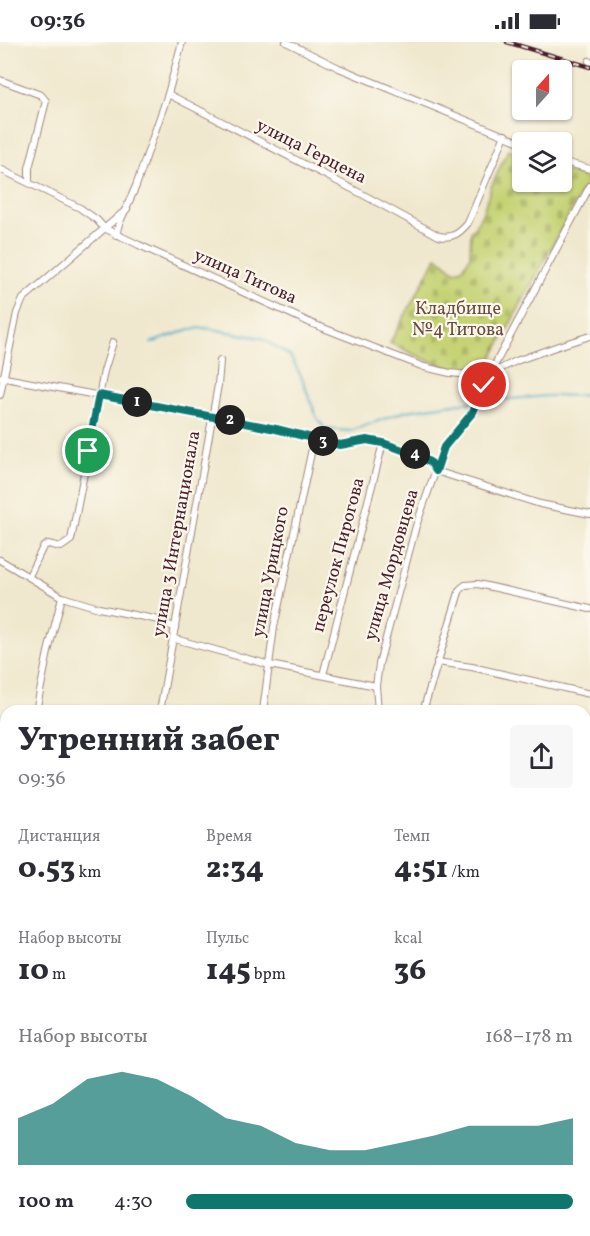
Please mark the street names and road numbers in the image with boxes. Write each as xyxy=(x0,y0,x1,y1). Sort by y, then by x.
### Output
street label: улица Герцена xyxy=(251,113,371,191)
street label: улица Титова xyxy=(189,243,301,311)
street label: улица 3 Интернационала xyxy=(147,429,207,639)
street label: переулок Пирогова xyxy=(306,475,372,635)
street label: улица Мордовцева xyxy=(358,486,426,644)
street label: улица Урицкого xyxy=(246,504,296,640)

